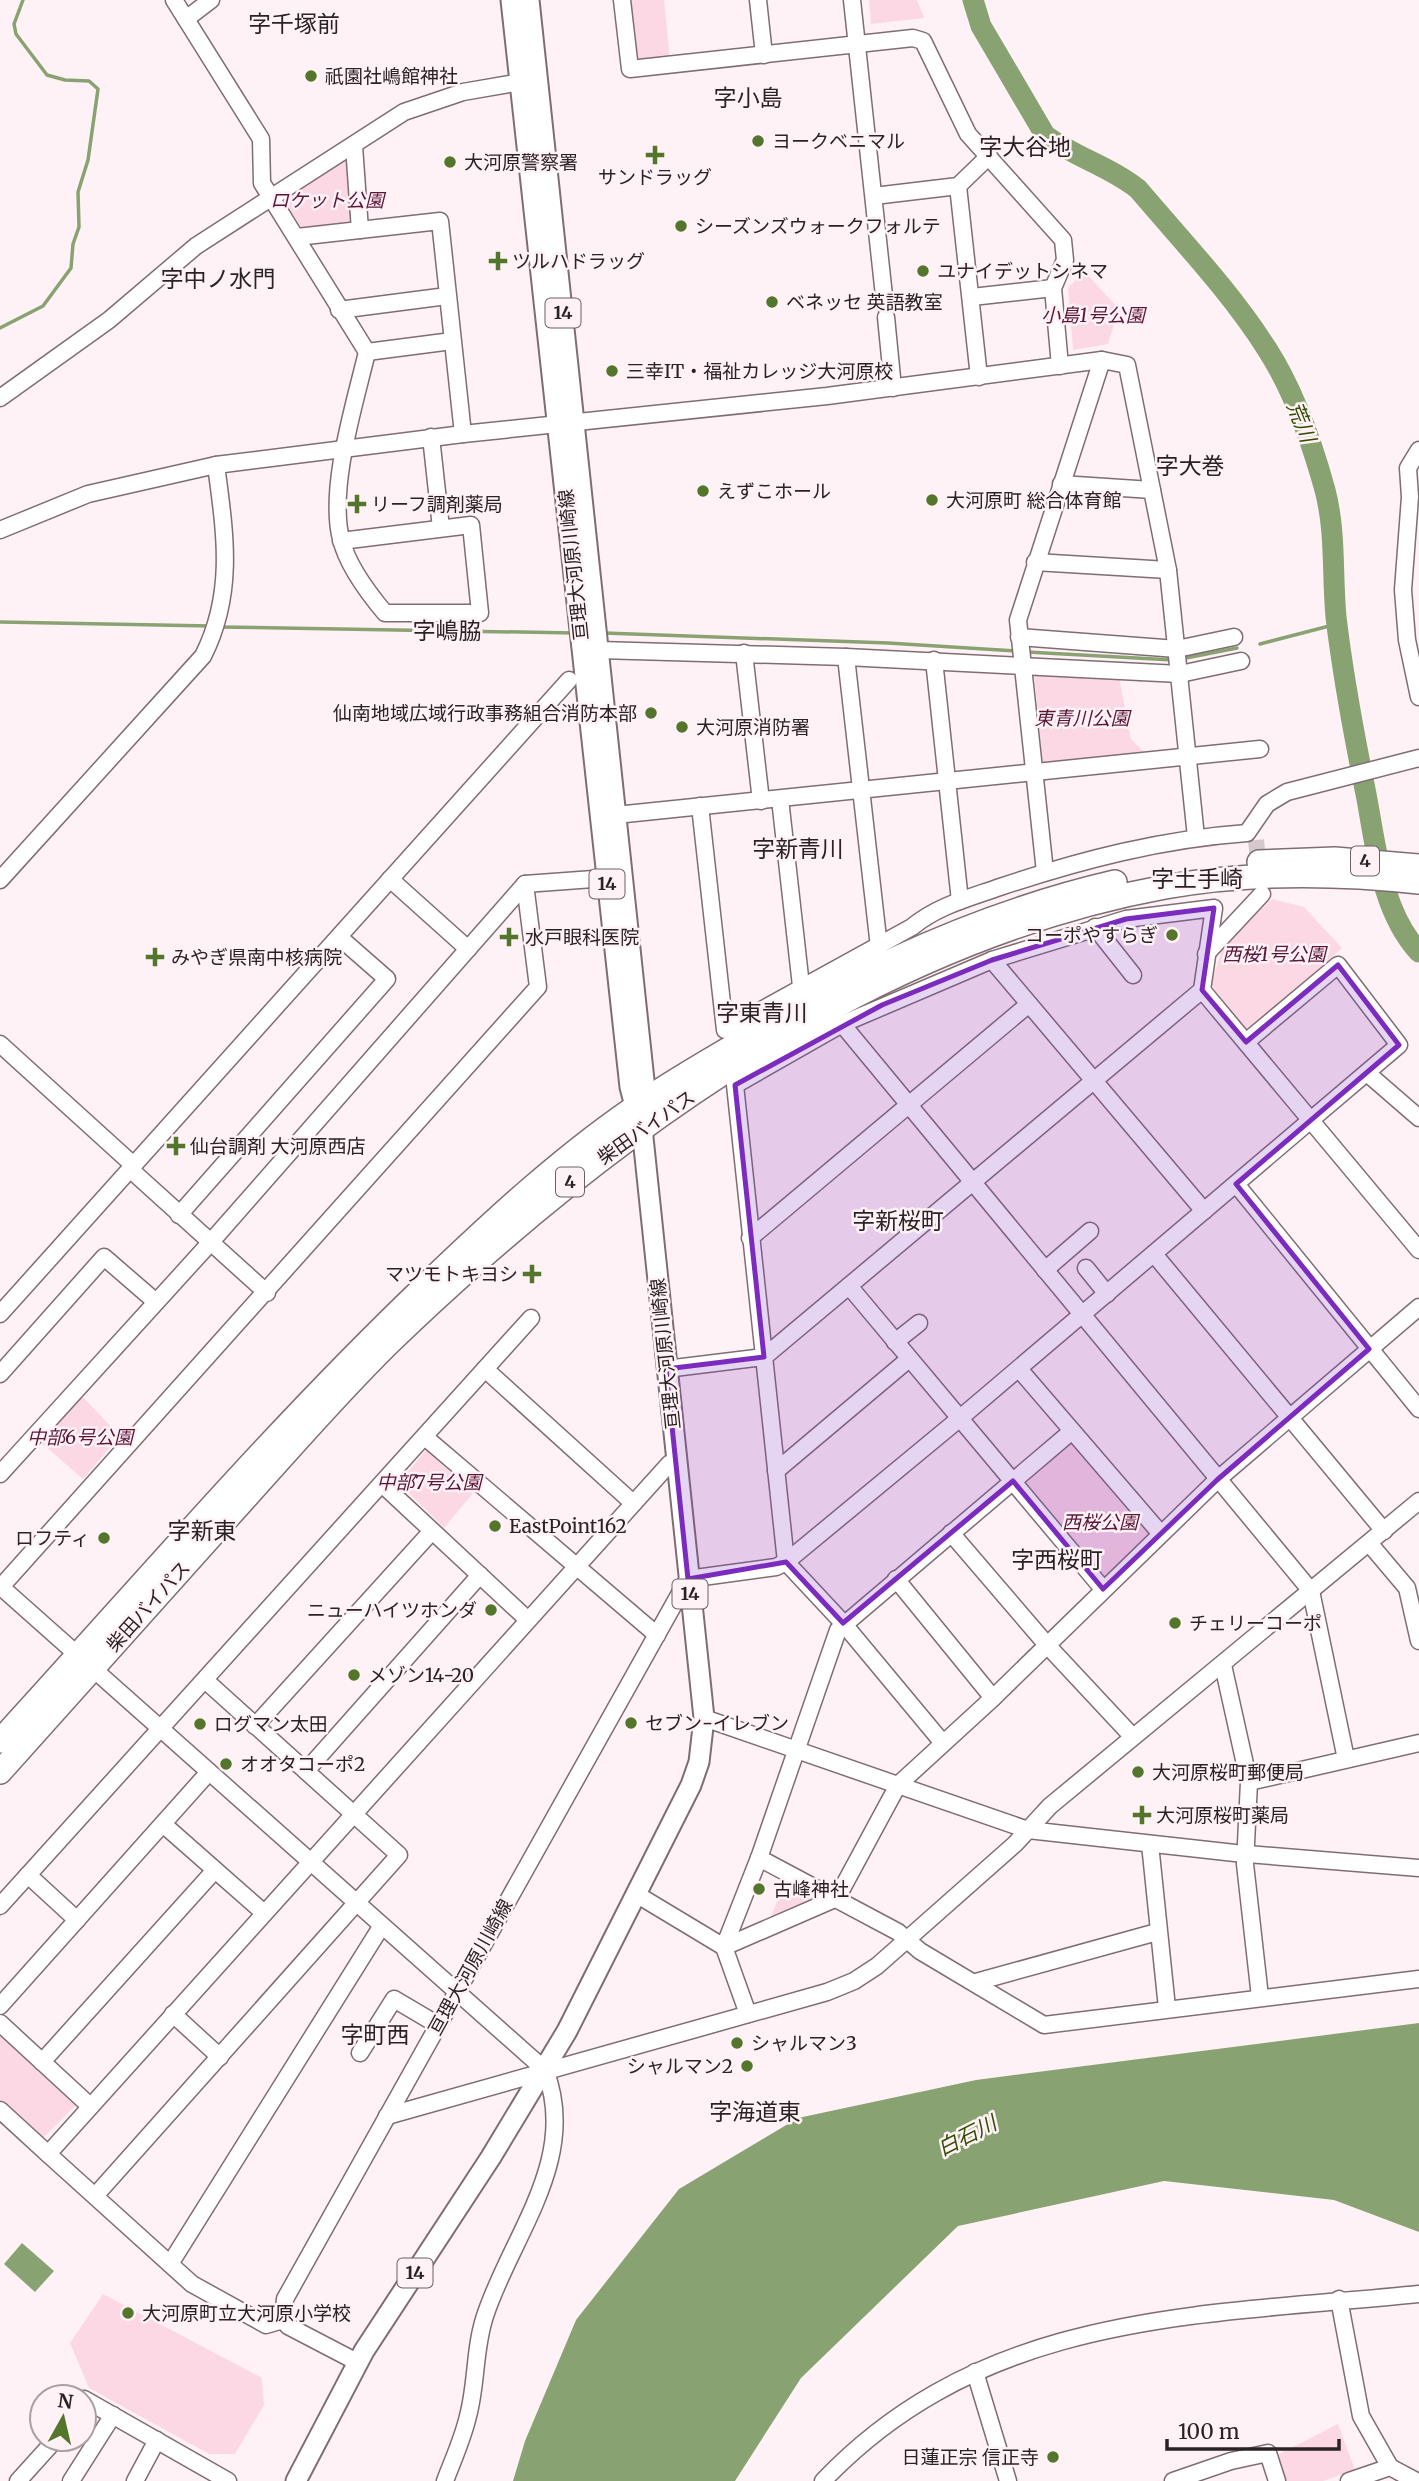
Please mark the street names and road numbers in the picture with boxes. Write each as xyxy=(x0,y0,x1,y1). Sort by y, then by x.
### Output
road number: 14 xyxy=(546,298,580,328)
street label: 亘理大河原川崎線 xyxy=(553,488,593,642)
road number: 4 xyxy=(1351,846,1379,876)
road number: 14 xyxy=(590,870,624,898)
street label: 柴田バイパス xyxy=(593,1085,699,1169)
road number: 4 xyxy=(556,1168,584,1196)
street label: 亘理大河原川崎線 xyxy=(645,1277,685,1431)
street label: 柴田バイパス xyxy=(101,1556,195,1656)
road number: 14 xyxy=(672,1580,708,1609)
street label: 亘理大河原川崎線 xyxy=(423,1895,517,2039)
road number: 14 xyxy=(398,2258,432,2288)

